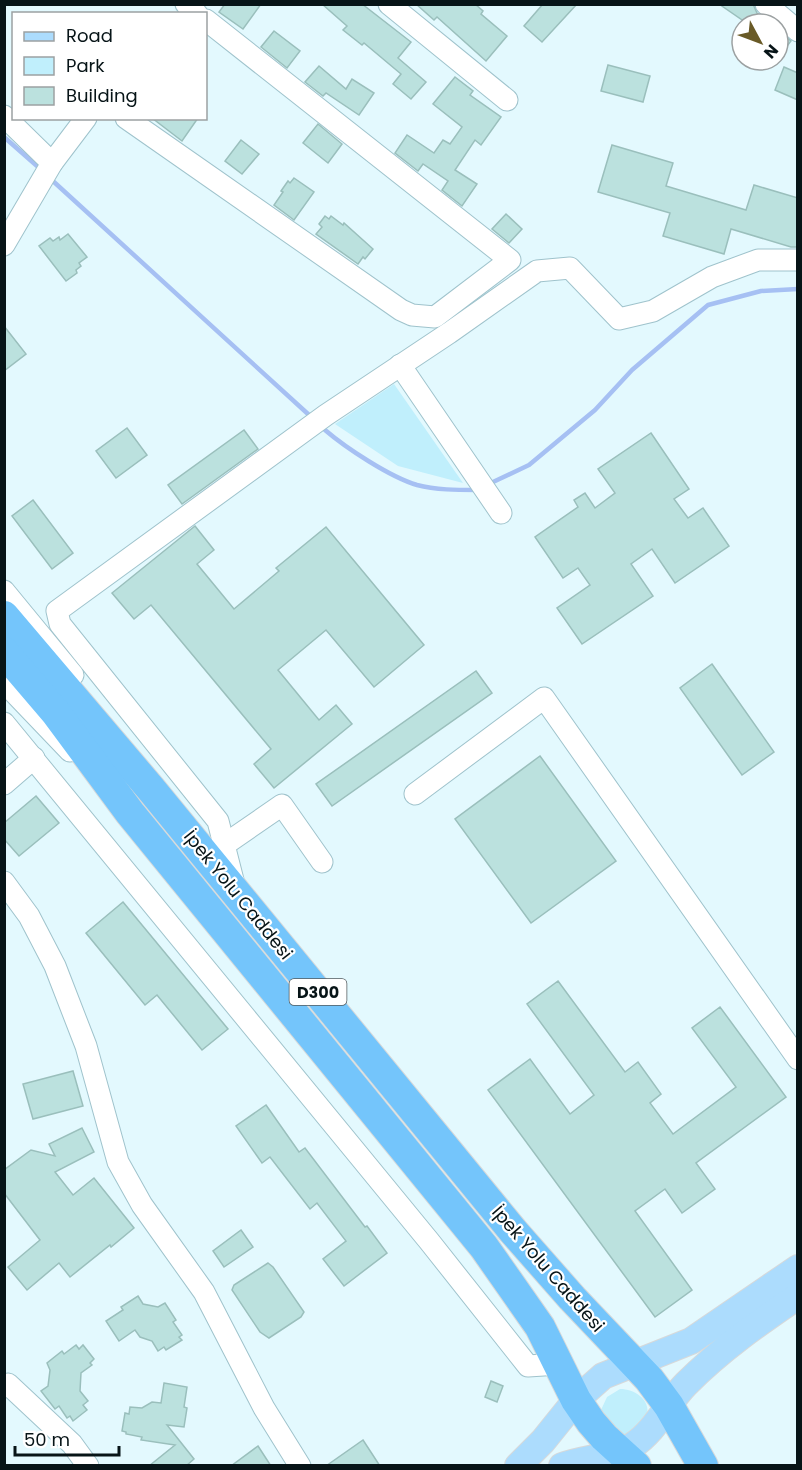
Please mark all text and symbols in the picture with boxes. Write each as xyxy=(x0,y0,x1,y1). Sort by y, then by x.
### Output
legend xyxy=(12,12,207,120)
north arrow xyxy=(730,12,790,72)
text: Road xyxy=(66,23,113,48)
text: N xyxy=(758,39,784,64)
text: Park xyxy=(66,53,105,78)
text: Building xyxy=(66,83,138,108)
street label: İpek Yolu Caddesi xyxy=(178,825,298,965)
road number: D300 xyxy=(290,979,346,1005)
street label: İpek Yolu Caddesi xyxy=(486,1200,610,1337)
scale bar xyxy=(15,1419,118,1457)
text: 50 m xyxy=(24,1427,70,1452)

